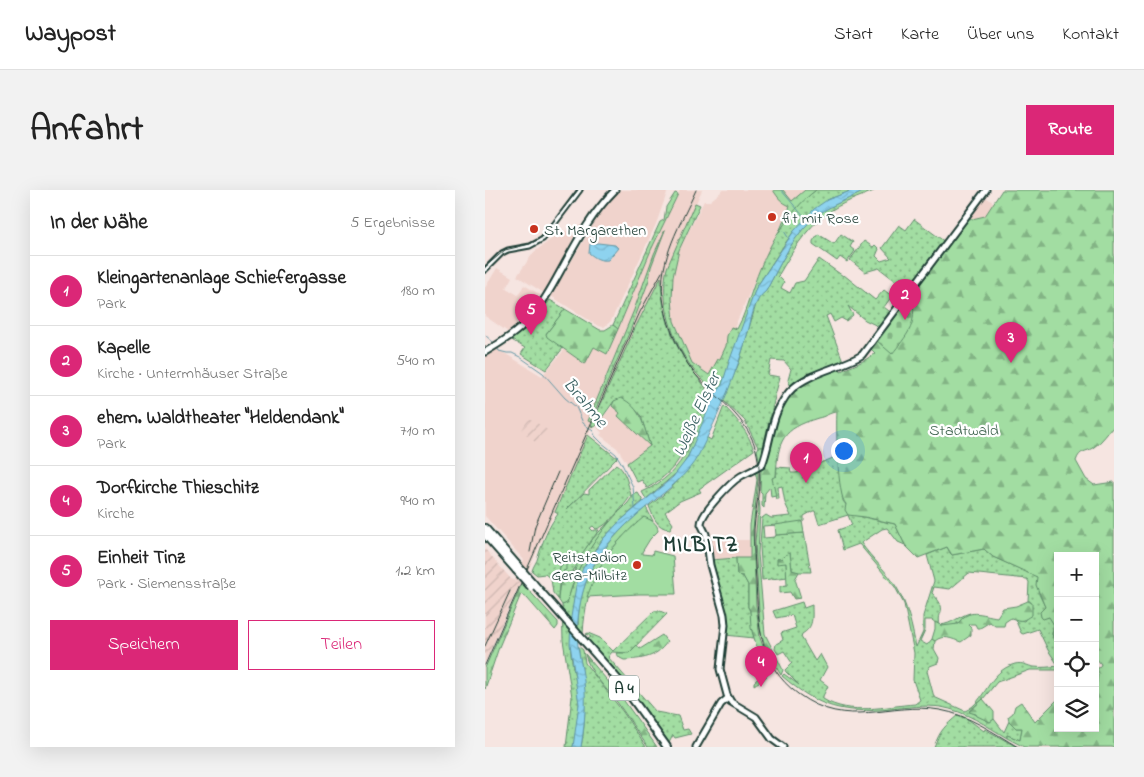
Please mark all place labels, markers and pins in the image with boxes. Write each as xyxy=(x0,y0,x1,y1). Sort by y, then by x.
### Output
place label: fit mit Rose xyxy=(782,207,860,231)
marker: fit mit Rose xyxy=(766,211,778,223)
place label: St. Margarethen xyxy=(544,219,646,243)
marker: St. Margarethen xyxy=(528,223,540,235)
pin: 2 xyxy=(889,279,921,320)
pin: 5 xyxy=(515,294,547,335)
pin: 3 xyxy=(995,322,1027,363)
pin: 1 xyxy=(790,442,822,483)
place label: Reitstadion Gera-Milbitz xyxy=(552,546,627,588)
marker: Reitstadion Gera-Milbitz xyxy=(631,559,643,571)
pin: 4 xyxy=(745,646,777,687)

